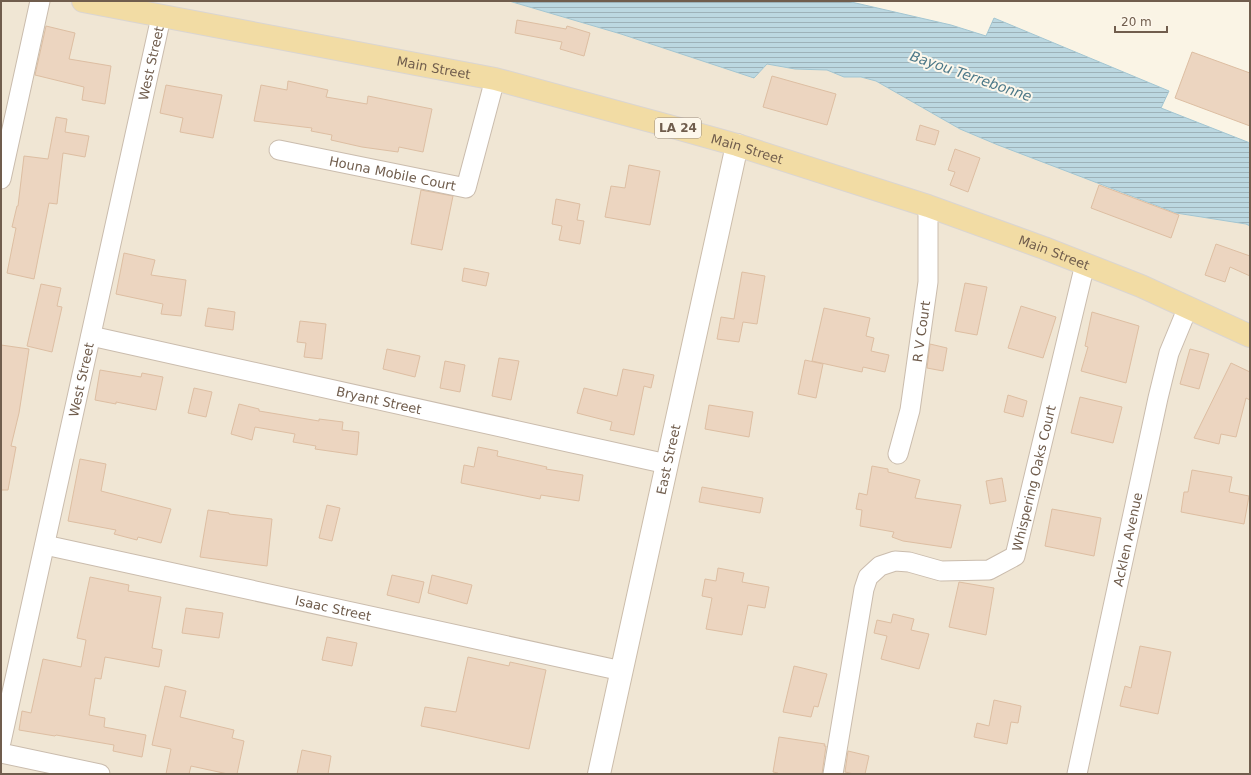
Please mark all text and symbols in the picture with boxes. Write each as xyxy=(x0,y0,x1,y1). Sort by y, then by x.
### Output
scale bar xyxy=(1115,8,1167,34)
text: 20 m xyxy=(1121,15,1152,29)
street label: West Street xyxy=(136,25,167,102)
water label: Bayou Terrebonne xyxy=(908,48,1034,104)
street label: Main Street xyxy=(396,54,472,82)
road number: LA 24 xyxy=(655,118,701,138)
street label: Main Street xyxy=(709,131,785,167)
street label: Houna Mobile Court xyxy=(328,153,457,194)
street label: Main Street xyxy=(1016,232,1092,273)
street label: R V Court xyxy=(910,300,933,363)
street label: West Street xyxy=(66,341,97,418)
street label: Bryant Street xyxy=(335,384,423,417)
street label: Whispering Oaks Court xyxy=(1009,404,1059,553)
street label: East Street xyxy=(653,423,684,496)
street label: Acklen Avenue xyxy=(1111,491,1145,588)
street label: Isaac Street xyxy=(294,593,373,624)

